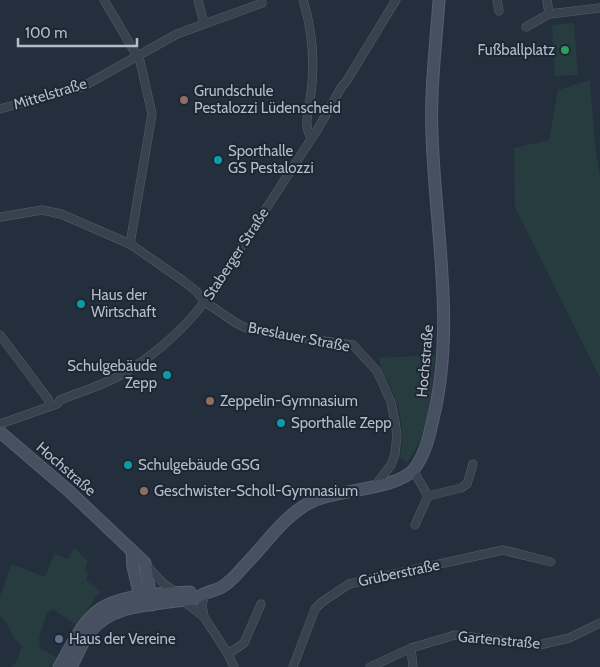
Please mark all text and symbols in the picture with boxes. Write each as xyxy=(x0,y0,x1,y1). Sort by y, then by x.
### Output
scale bar xyxy=(18,15,136,47)
text: 100 m xyxy=(25,24,67,42)
place label: Fußballplatz xyxy=(478,41,555,59)
marker: Fußballplatz xyxy=(559,44,571,56)
street label: Mittelstraße xyxy=(11,74,89,114)
place label: Grundschule Pestalozzi Lüdenscheid xyxy=(194,82,341,117)
marker: Grundschule Pestalozzi Lüdenscheid xyxy=(178,94,190,106)
place label: Sporthalle GS Pestalozzi xyxy=(228,142,314,177)
marker: Sporthalle GS Pestalozzi xyxy=(212,154,224,166)
street label: Staberger Straße xyxy=(199,204,273,304)
place label: Haus der Wirtschaft xyxy=(91,286,156,321)
marker: Haus der Wirtschaft xyxy=(75,298,87,310)
street label: Breslauer Straße xyxy=(247,318,352,356)
street label: Hochstraße xyxy=(413,324,437,398)
place label: Schulgebäude Zepp xyxy=(67,357,157,392)
marker: Schulgebäude Zepp xyxy=(161,369,173,381)
place label: Zeppelin-Gymnasium xyxy=(220,392,358,410)
marker: Zeppelin-Gymnasium xyxy=(204,395,216,407)
place label: Sporthalle Zepp xyxy=(291,414,392,432)
marker: Sporthalle Zepp xyxy=(275,417,287,429)
street label: Hochstraße xyxy=(33,438,100,500)
place label: Schulgebäude GSG xyxy=(138,456,260,474)
marker: Schulgebäude GSG xyxy=(122,459,134,471)
place label: Geschwister-Scholl-Gymnasium xyxy=(154,482,358,500)
marker: Geschwister-Scholl-Gymnasium xyxy=(138,485,150,497)
street label: Grüberstraße xyxy=(357,556,442,590)
street label: Gartenstraße xyxy=(457,627,541,653)
place label: Haus der Vereine xyxy=(69,630,176,648)
marker: Haus der Vereine xyxy=(53,633,65,645)

